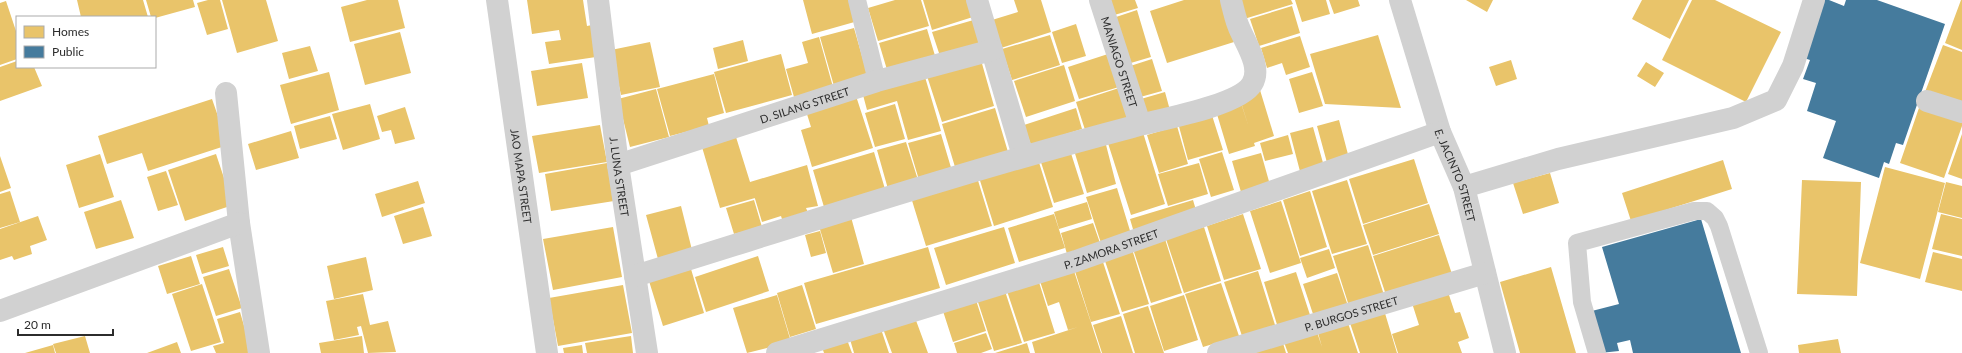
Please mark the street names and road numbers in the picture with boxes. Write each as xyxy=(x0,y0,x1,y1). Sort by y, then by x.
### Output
street label: MANIAGO STREET xyxy=(1099,15,1141,109)
street label: D. SILANG STREET xyxy=(758,84,851,125)
street label: E. JACINTO STREET xyxy=(1433,127,1479,223)
street label: JAO MAPA STREET xyxy=(509,128,535,225)
street label: J. LUNA STREET xyxy=(608,136,632,218)
street label: P. ZAMORA STREET xyxy=(1062,226,1161,271)
street label: P. BURGOS STREET xyxy=(1303,293,1400,333)

